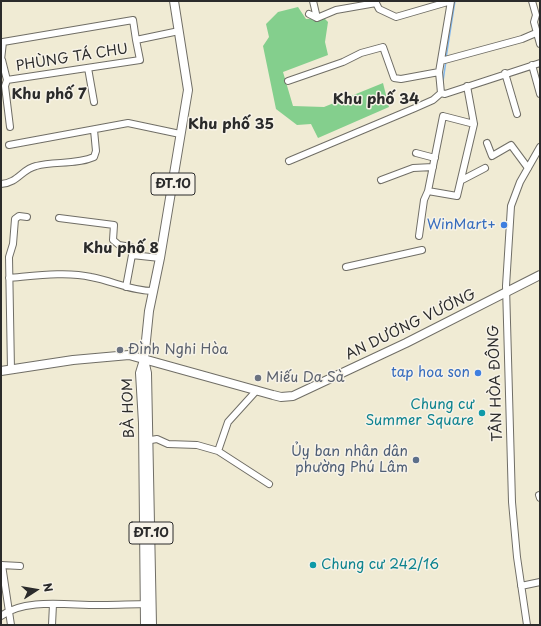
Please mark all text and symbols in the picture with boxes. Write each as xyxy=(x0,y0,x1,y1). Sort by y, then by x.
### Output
street label: PHÙNG TÁ CHU xyxy=(15,41,129,75)
district label: Khu phố 7 xyxy=(11,86,87,104)
district label: Khu phố 34 xyxy=(333,91,419,109)
district label: Khu phố 35 xyxy=(188,116,274,134)
road number: ĐT.10 xyxy=(151,173,195,195)
place label: WinMart+ xyxy=(427,217,496,233)
marker: WinMart+ xyxy=(499,220,509,230)
district label: Khu phố 8 xyxy=(83,240,159,258)
street label: AN DƯƠNG VƯƠNG xyxy=(343,286,479,364)
street label: TÂN HÒA ĐÔNG xyxy=(486,324,506,442)
place label: Đình Nghi Hòa xyxy=(128,342,228,358)
marker: Đình Nghi Hòa xyxy=(115,345,125,355)
place label: tap hoa son xyxy=(391,365,470,381)
marker: tap hoa son xyxy=(473,368,483,378)
place label: Miếu Da Sà xyxy=(266,370,344,386)
marker: Miếu Da Sà xyxy=(253,373,263,383)
street label: BÀ HOM xyxy=(120,378,138,438)
place label: Chung cư Summer Square xyxy=(365,397,474,430)
marker: Chung cư Summer Square xyxy=(477,408,487,418)
place label: Ủy ban nhân dân phường Phú Lâm xyxy=(291,444,408,476)
marker: Ủy ban nhân dân phường Phú Lâm xyxy=(411,455,421,465)
road number: ĐT.10 xyxy=(129,522,173,544)
place label: Chung cư 242/16 xyxy=(321,557,439,573)
marker: Chung cư 242/16 xyxy=(308,560,318,570)
north arrow xyxy=(16,570,56,610)
text: N xyxy=(39,581,57,593)

